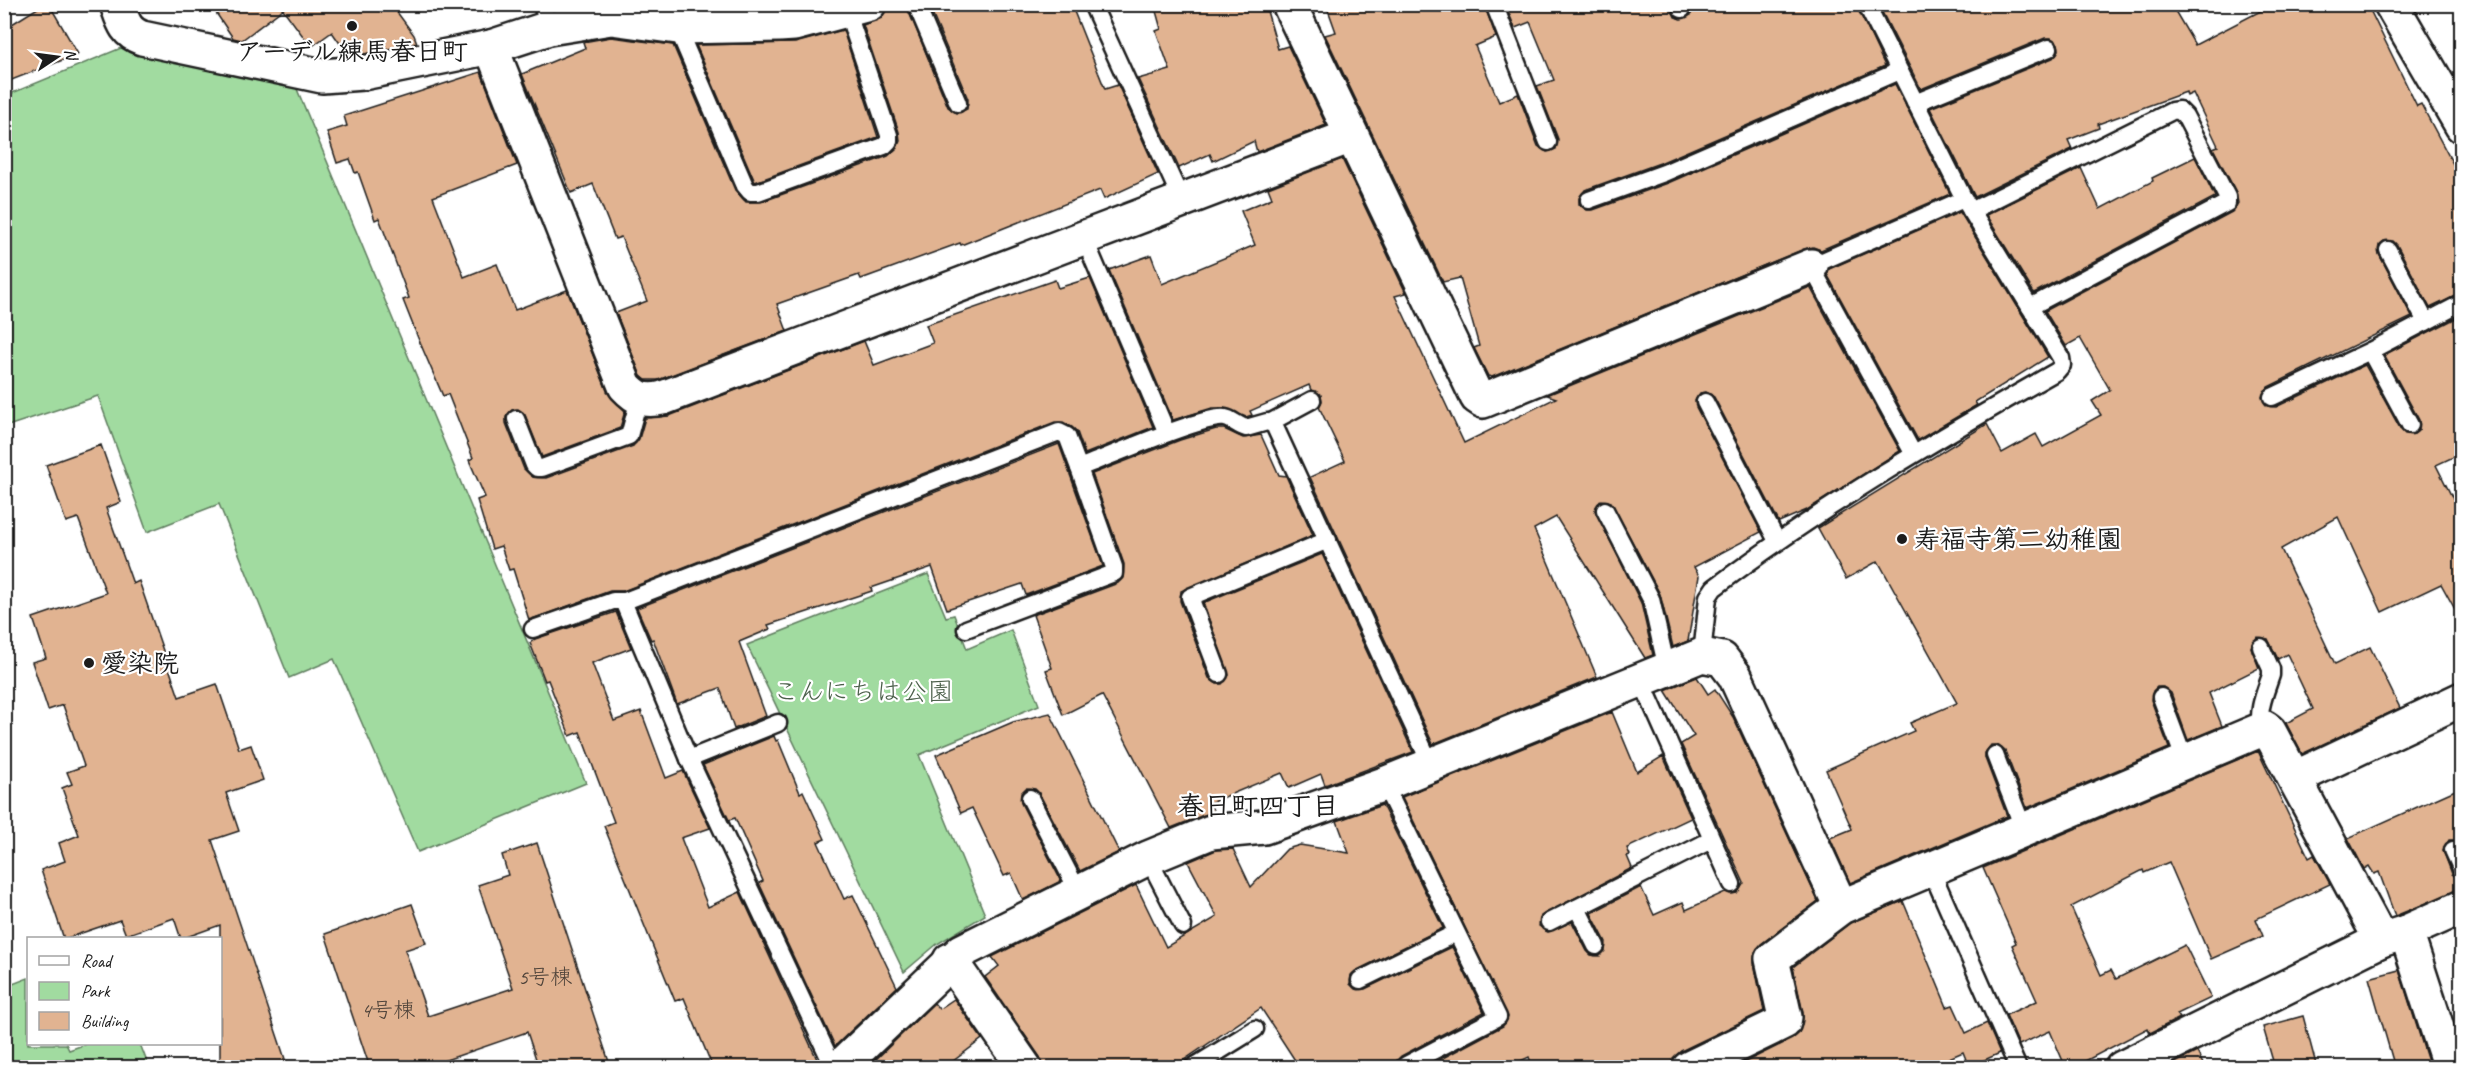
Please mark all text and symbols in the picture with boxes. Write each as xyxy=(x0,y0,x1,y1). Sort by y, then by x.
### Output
marker: アーデル練馬春日町 xyxy=(345,19,359,33)
north arrow xyxy=(27,27,87,87)
place label: アーデル練馬春日町 xyxy=(236,35,468,68)
text: N xyxy=(60,47,82,64)
place label: 寿福寺第二幼稚園 xyxy=(1914,523,2122,556)
marker: 寿福寺第二幼稚園 xyxy=(1895,532,1909,546)
place label: 愛染院 xyxy=(101,647,179,680)
marker: 愛染院 xyxy=(82,656,96,670)
park label: こんにちは公園 xyxy=(773,675,953,708)
district label: 春日町四丁目 xyxy=(1177,789,1339,823)
legend xyxy=(27,937,222,1045)
text: Road xyxy=(81,950,114,972)
house number: 5号棟 xyxy=(518,963,572,991)
text: Park xyxy=(81,980,111,1002)
house number: 4号棟 xyxy=(361,996,415,1024)
text: Building xyxy=(81,1010,130,1032)

